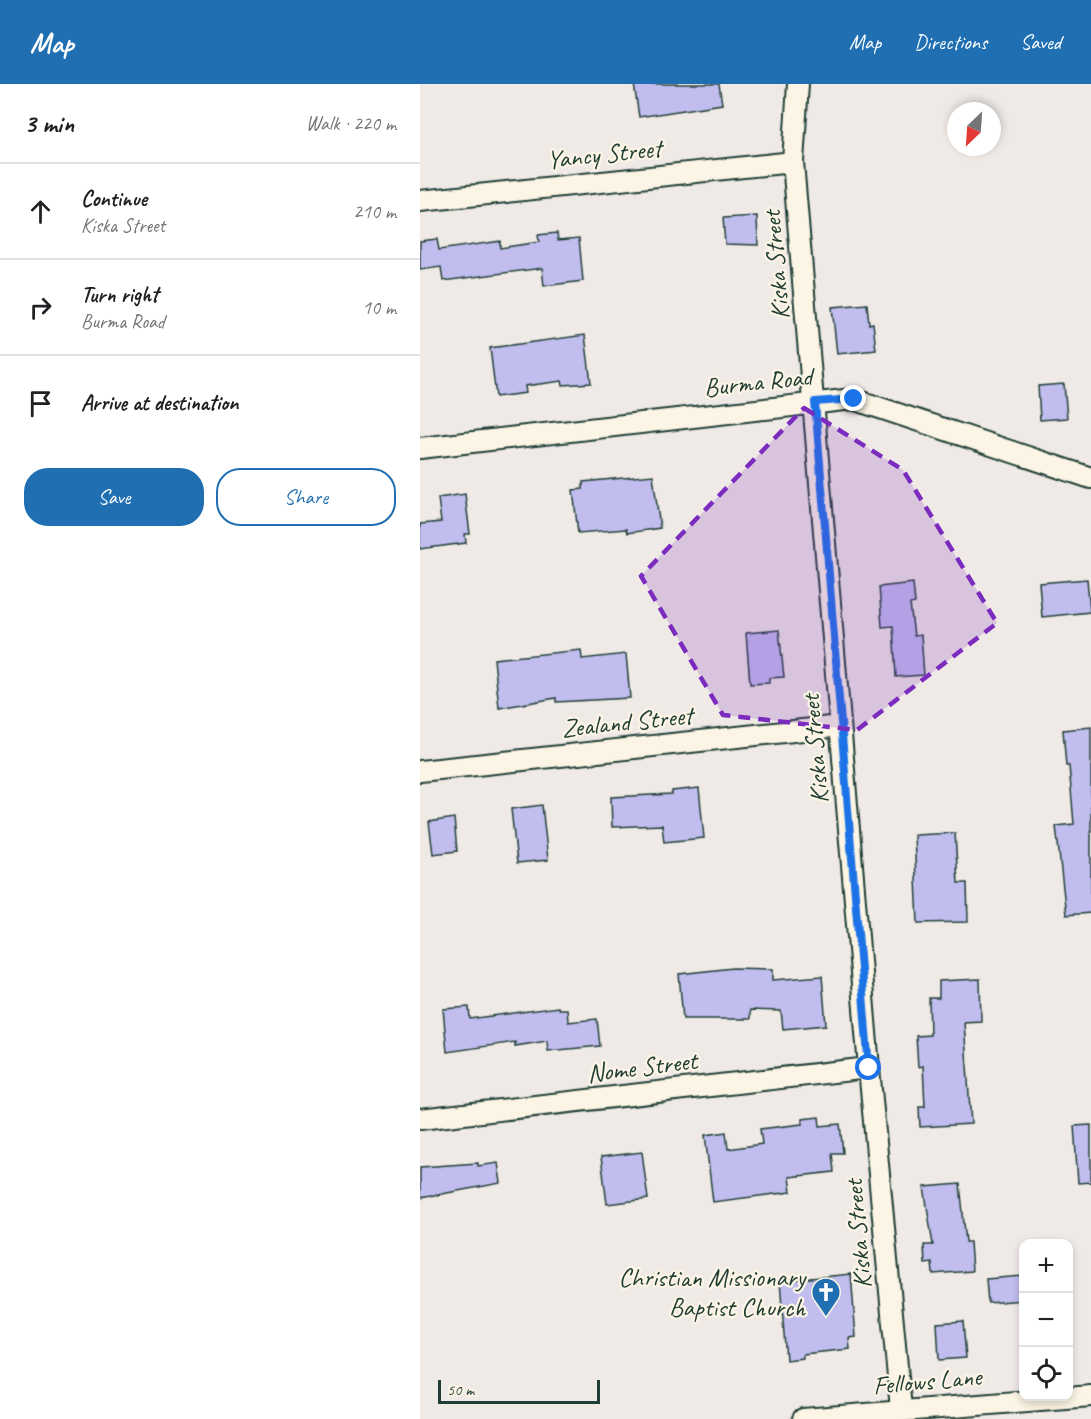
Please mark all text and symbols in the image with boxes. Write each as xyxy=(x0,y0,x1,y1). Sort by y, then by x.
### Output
text: Map xyxy=(30,25,73,60)
text: Map xyxy=(849,29,881,55)
text: Directions xyxy=(914,29,987,55)
text: Saved xyxy=(1020,29,1061,55)
north arrow xyxy=(947,102,1001,156)
text: 3 min xyxy=(24,107,74,140)
text: Walk · 220 m xyxy=(306,111,396,136)
street label: Yancy Street xyxy=(545,131,666,176)
text: Continue xyxy=(81,185,147,213)
icon: ahead xyxy=(24,195,57,228)
text: 210 m xyxy=(353,199,396,224)
street label: Kiska Street xyxy=(755,207,797,321)
text: Kiska Street xyxy=(81,213,165,238)
text: Turn right xyxy=(81,281,158,309)
icon: right xyxy=(24,291,57,324)
text: 10 m xyxy=(362,295,396,320)
text: Burma Road xyxy=(81,309,165,334)
street label: Burma Road xyxy=(702,360,818,404)
route end xyxy=(840,385,866,411)
icon: arrive xyxy=(24,387,57,420)
text: Arrive at destination xyxy=(81,389,238,417)
button: Save xyxy=(24,468,204,526)
button: Share xyxy=(216,468,396,526)
street label: Kiska Street xyxy=(794,691,836,805)
street label: Zealand Street xyxy=(560,698,697,745)
street label: Nome Street xyxy=(585,1044,701,1090)
route start xyxy=(855,1054,881,1080)
street label: Kiska Street xyxy=(837,1176,879,1290)
map controls xyxy=(1019,1239,1073,1401)
button: + xyxy=(1019,1239,1073,1293)
place label: Christian Missionary Baptist Church xyxy=(619,1261,807,1324)
church icon: Christian Missionary Baptist Church xyxy=(810,1276,842,1318)
button: − xyxy=(1019,1293,1073,1347)
button: locate xyxy=(1019,1347,1073,1401)
street label: Fellows Lane xyxy=(871,1360,985,1402)
scale bar xyxy=(438,1377,600,1404)
text: 50 m xyxy=(447,1380,474,1400)

